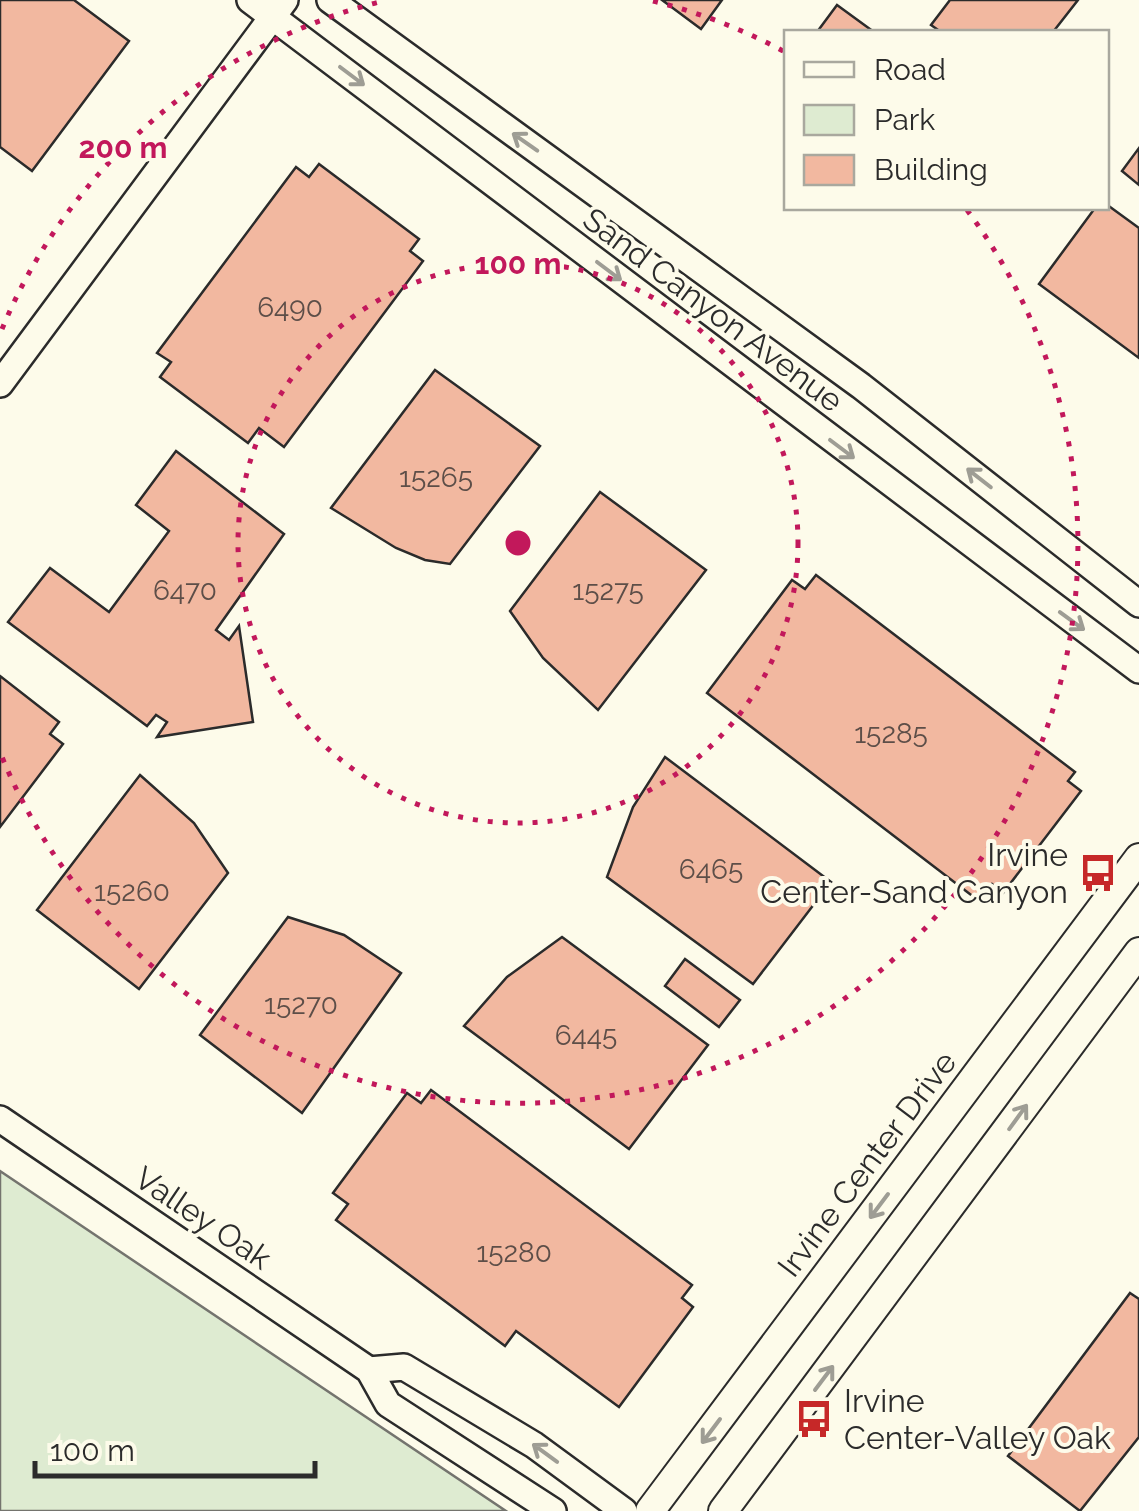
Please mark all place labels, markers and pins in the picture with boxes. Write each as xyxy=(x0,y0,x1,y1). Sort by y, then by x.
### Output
centre of rings xyxy=(500,525,536,561)
place label: Irvine Center-Sand Canyon xyxy=(760,836,1068,910)
bus stop icon: Irvine Center-Sand Canyon xyxy=(1077,852,1119,894)
place label: Irvine Center-Valley Oak xyxy=(844,1382,1111,1456)
bus stop icon: Irvine Center-Valley Oak xyxy=(793,1398,835,1440)

